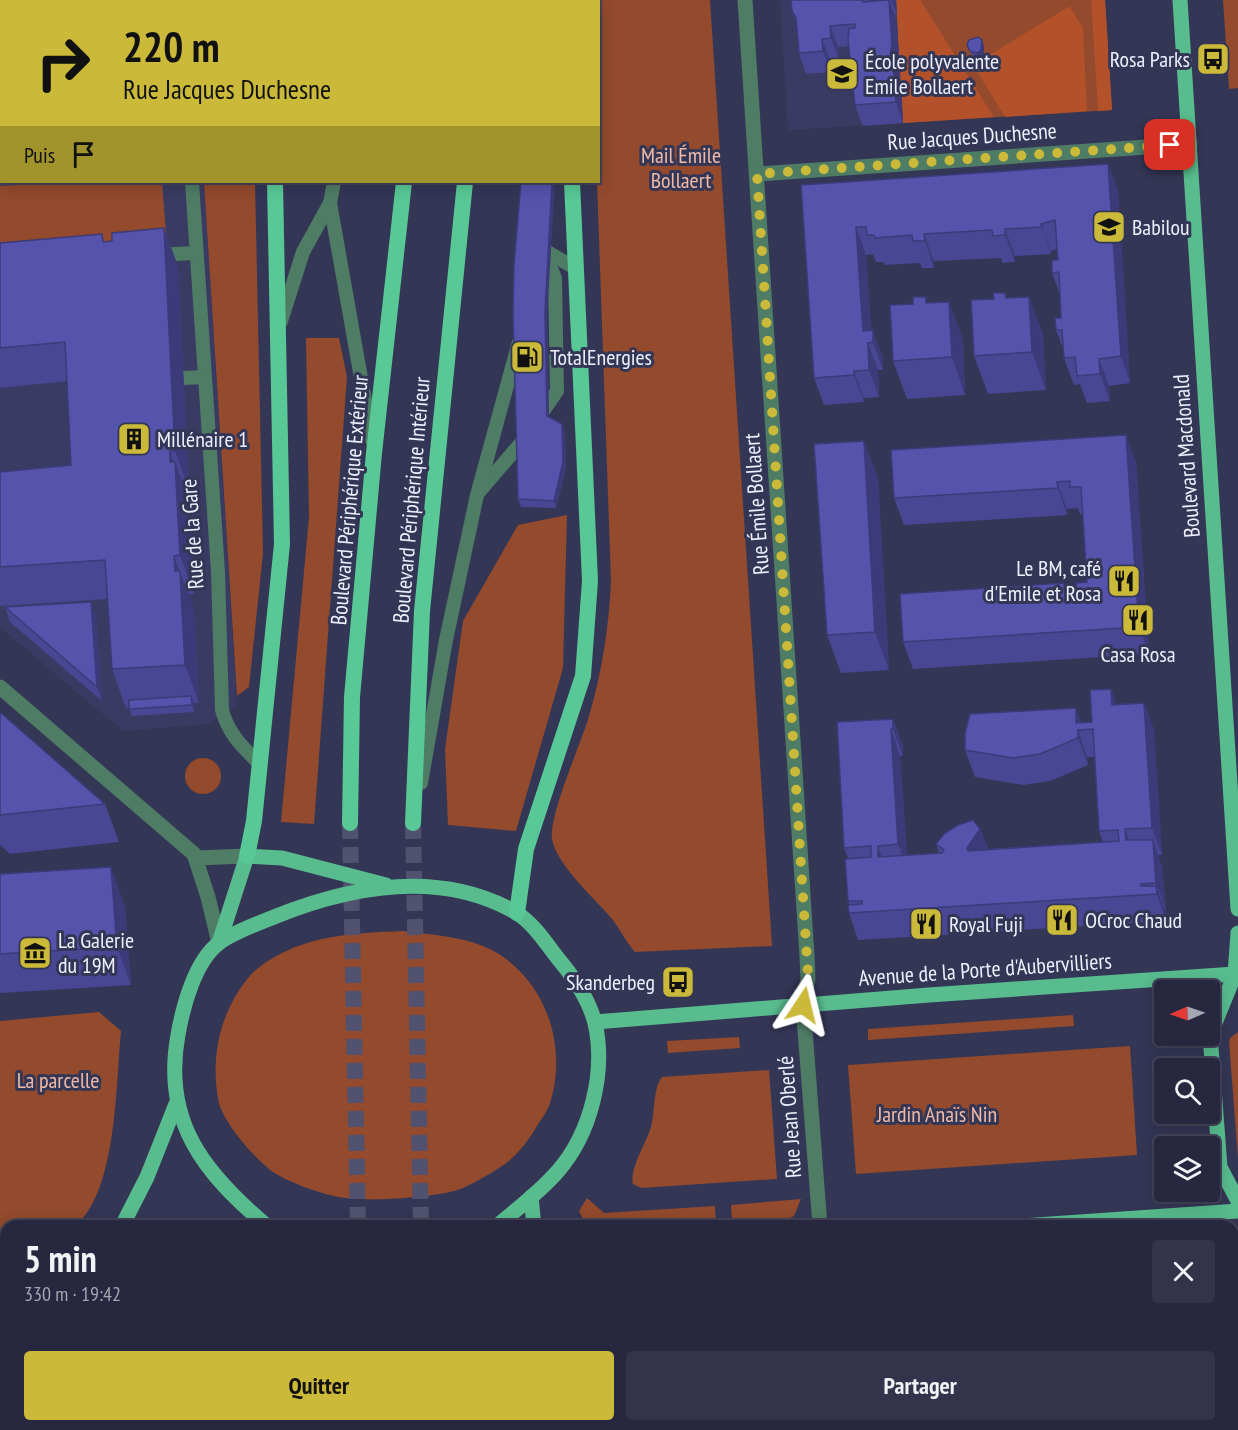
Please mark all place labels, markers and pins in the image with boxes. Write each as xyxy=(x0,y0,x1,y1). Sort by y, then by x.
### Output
bus stop icon: Rosa Parks xyxy=(1195,41,1231,77)
place label: Rosa Parks xyxy=(1110,45,1190,73)
place label: École polyvalente Emile Bollaert xyxy=(865,47,999,100)
school or university icon: École polyvalente Emile Bollaert xyxy=(824,56,860,92)
pin xyxy=(1144,119,1195,170)
school or university icon: Babilou xyxy=(1091,209,1127,245)
place label: Babilou xyxy=(1132,213,1190,241)
fuel station icon: TotalEnergies xyxy=(509,339,545,375)
place label: TotalEnergies xyxy=(550,343,652,371)
building icon: Millénaire 1 xyxy=(116,421,152,457)
place label: Millénaire 1 xyxy=(157,425,248,453)
place label: Le BM, café d'Emile et Rosa xyxy=(985,554,1101,607)
restaurant icon: Le BM, café d'Emile et Rosa xyxy=(1106,563,1142,599)
restaurant icon: Casa Rosa xyxy=(1120,602,1156,638)
place label: Casa Rosa xyxy=(1101,640,1175,668)
restaurant icon: OCroc Chaud xyxy=(1044,902,1080,938)
restaurant icon: Royal Fuji xyxy=(908,906,944,942)
place label: OCroc Chaud xyxy=(1085,906,1182,934)
place label: Royal Fuji xyxy=(949,910,1023,938)
place label: La Galerie du 19M xyxy=(58,926,134,979)
museum icon: La Galerie du 19M xyxy=(17,935,53,971)
bus stop icon: Skanderbeg xyxy=(660,964,696,1000)
place label: Skanderbeg xyxy=(566,968,655,996)

